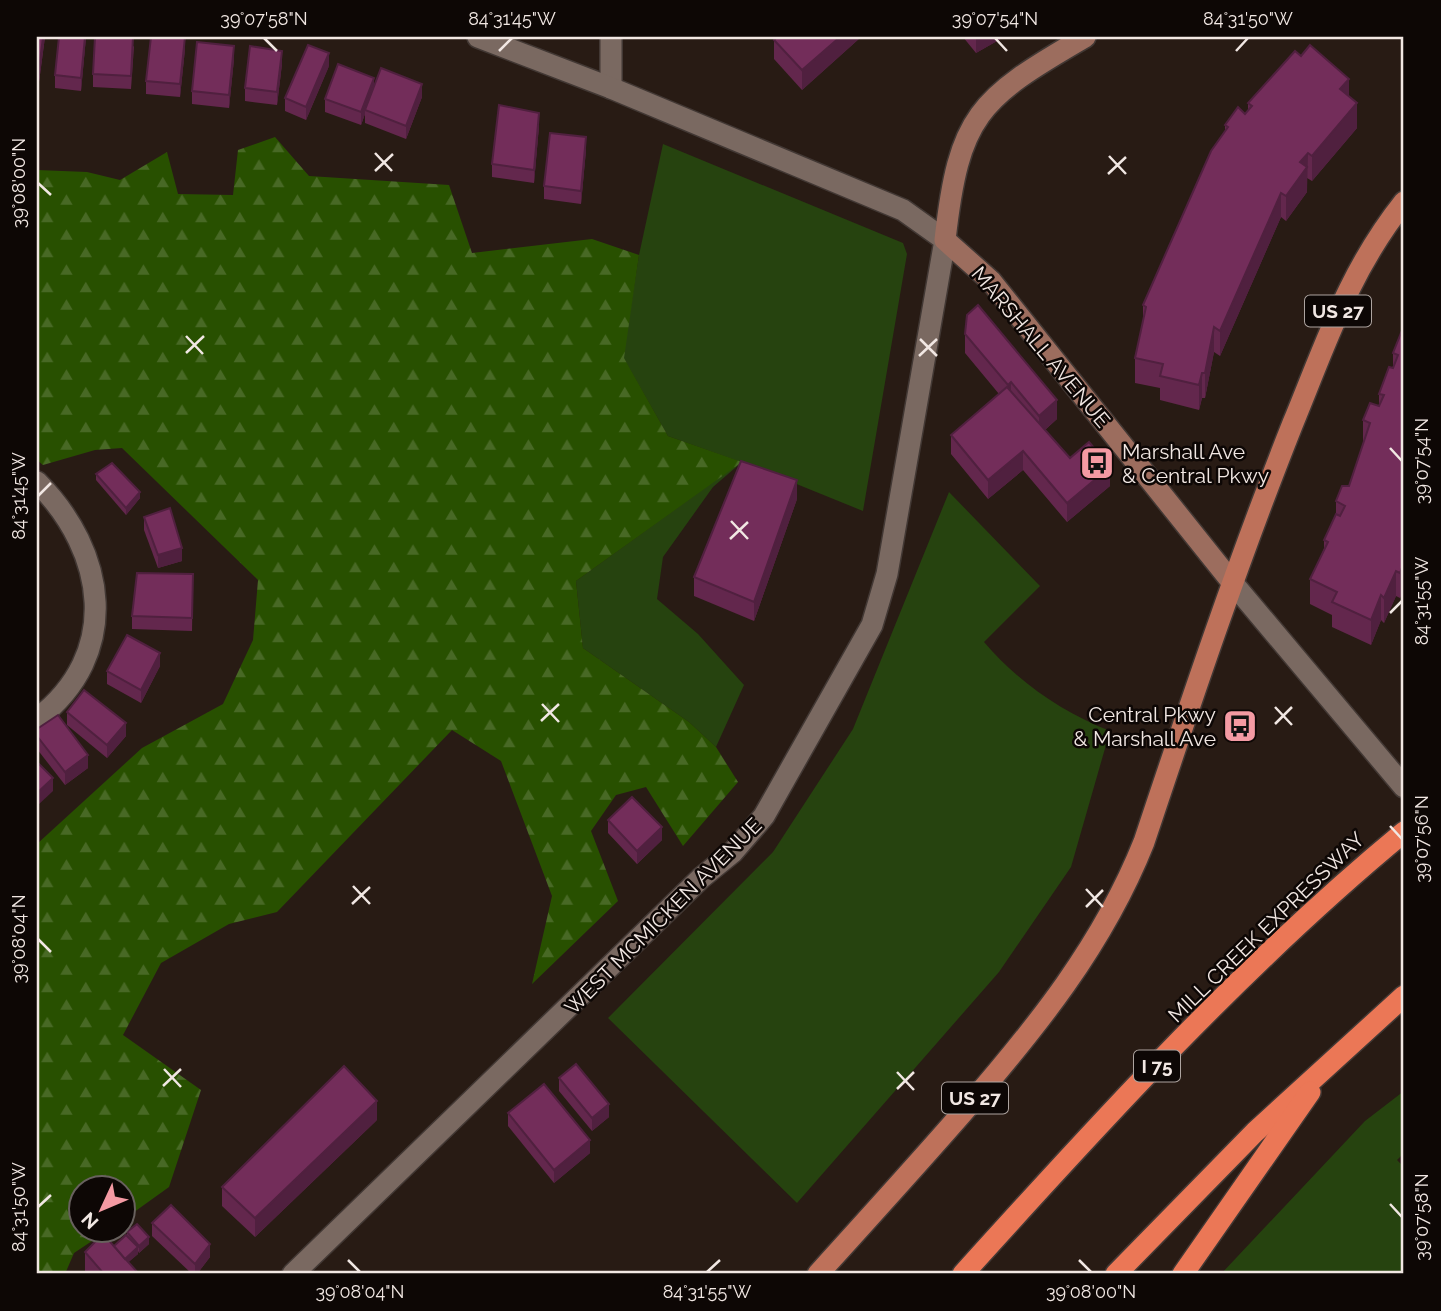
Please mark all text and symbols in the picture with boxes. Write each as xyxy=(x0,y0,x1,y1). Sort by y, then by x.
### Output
text: 39°07'58"N xyxy=(220,8,308,29)
text: 84°31'45"W xyxy=(468,8,556,29)
text: 39°07'54"N xyxy=(952,8,1038,29)
text: 84°31'50"W xyxy=(1203,8,1293,29)
text: 39°08'00"N xyxy=(8,138,29,228)
street label: MARSHALL AVENUE xyxy=(966,262,1116,432)
road number: US 27 xyxy=(1305,296,1371,326)
text: 39°07'54"N xyxy=(1411,418,1432,504)
place label: Marshall Ave & Central Pkwy xyxy=(1122,439,1269,488)
bus stop icon: Marshall Ave & Central Pkwy xyxy=(1078,444,1116,482)
text: 84°31'45"W xyxy=(8,452,29,540)
text: 84°31'55"W xyxy=(1411,557,1432,645)
place label: Central Pkwy & Marshall Ave xyxy=(1074,702,1216,751)
bus stop icon: Central Pkwy & Marshall Ave xyxy=(1221,707,1259,745)
text: 39°07'56"N xyxy=(1411,795,1432,883)
street label: WEST MCMICKEN AVENUE xyxy=(559,812,767,1020)
street label: MILL CREEK EXPRESSWAY xyxy=(1163,827,1369,1027)
text: 39°08'04"N xyxy=(8,894,29,984)
road number: I 75 xyxy=(1134,1050,1180,1082)
road number: US 27 xyxy=(942,1082,1008,1114)
text: 84°31'50"W xyxy=(8,1162,29,1252)
text: 39°07'58"N xyxy=(1411,1173,1432,1261)
north arrow xyxy=(66,1174,136,1244)
text: N xyxy=(77,1208,103,1234)
text: 39°08'04"N xyxy=(315,1281,405,1302)
text: 84°31'55"W xyxy=(663,1281,751,1302)
text: 39°08'00"N xyxy=(1046,1281,1136,1302)

